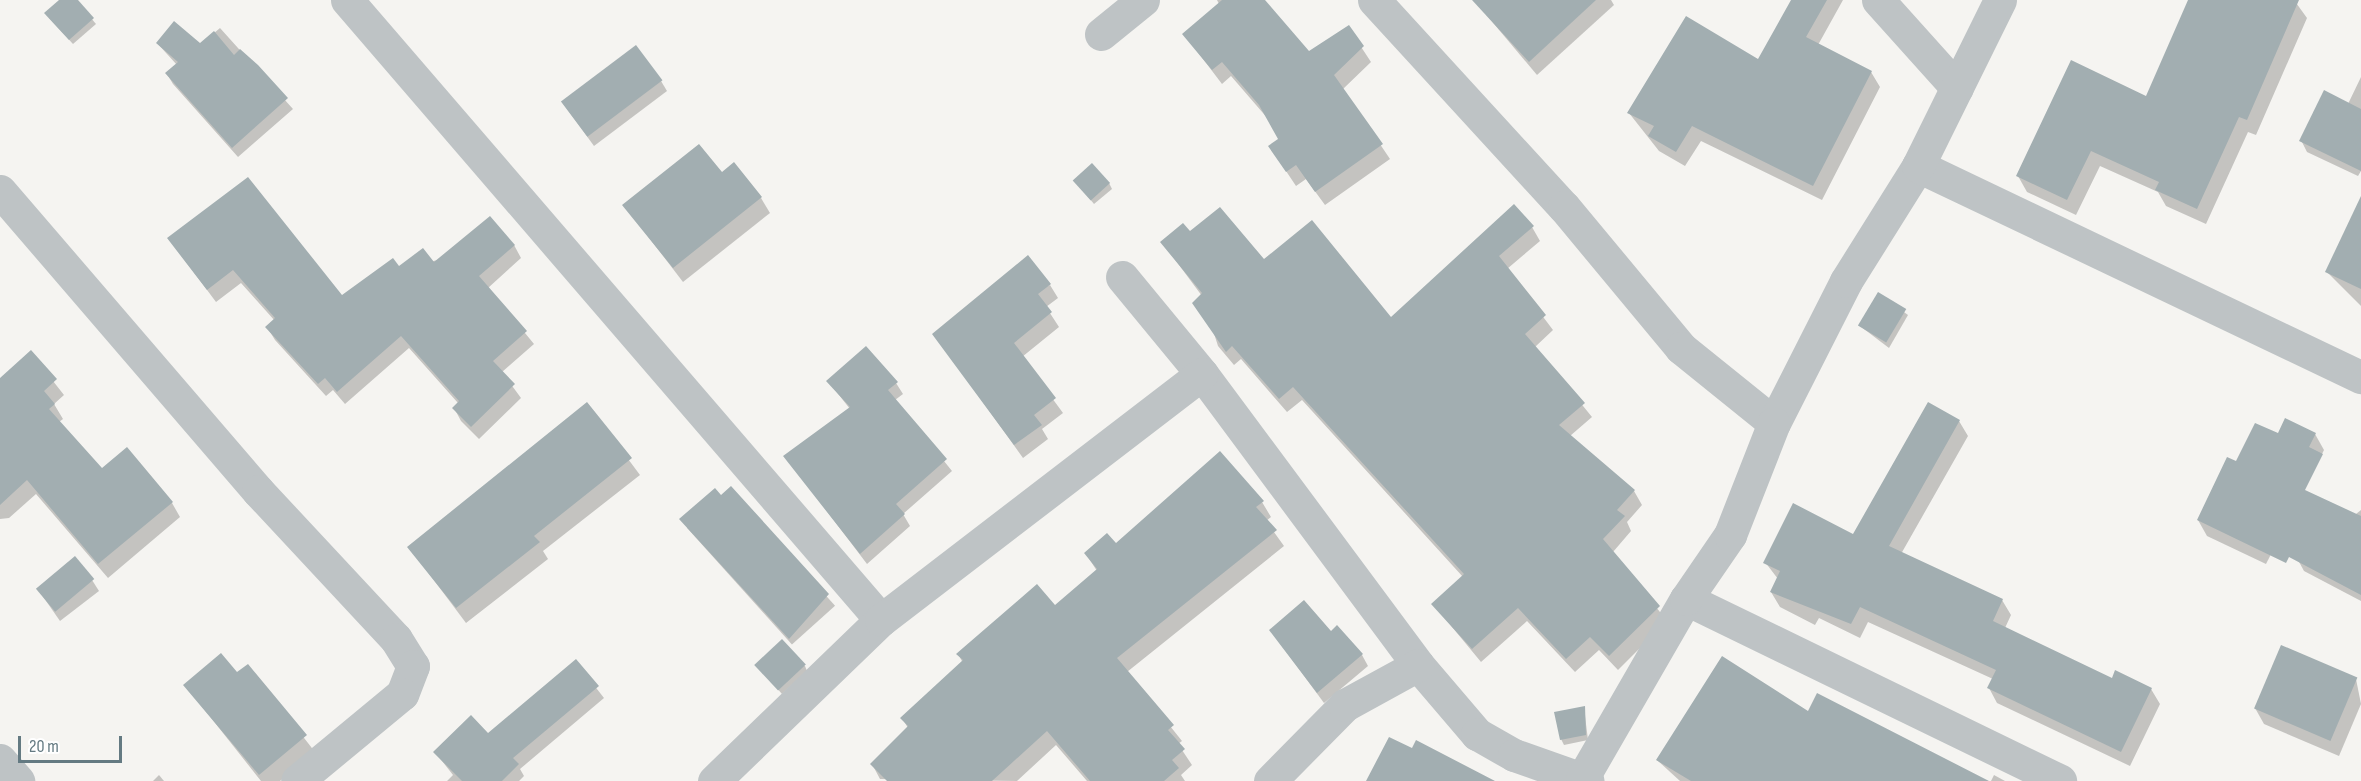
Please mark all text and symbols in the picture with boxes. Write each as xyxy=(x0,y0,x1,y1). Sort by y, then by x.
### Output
scale bar xyxy=(21,724,124,762)
text: 20 m xyxy=(29,736,59,757)

